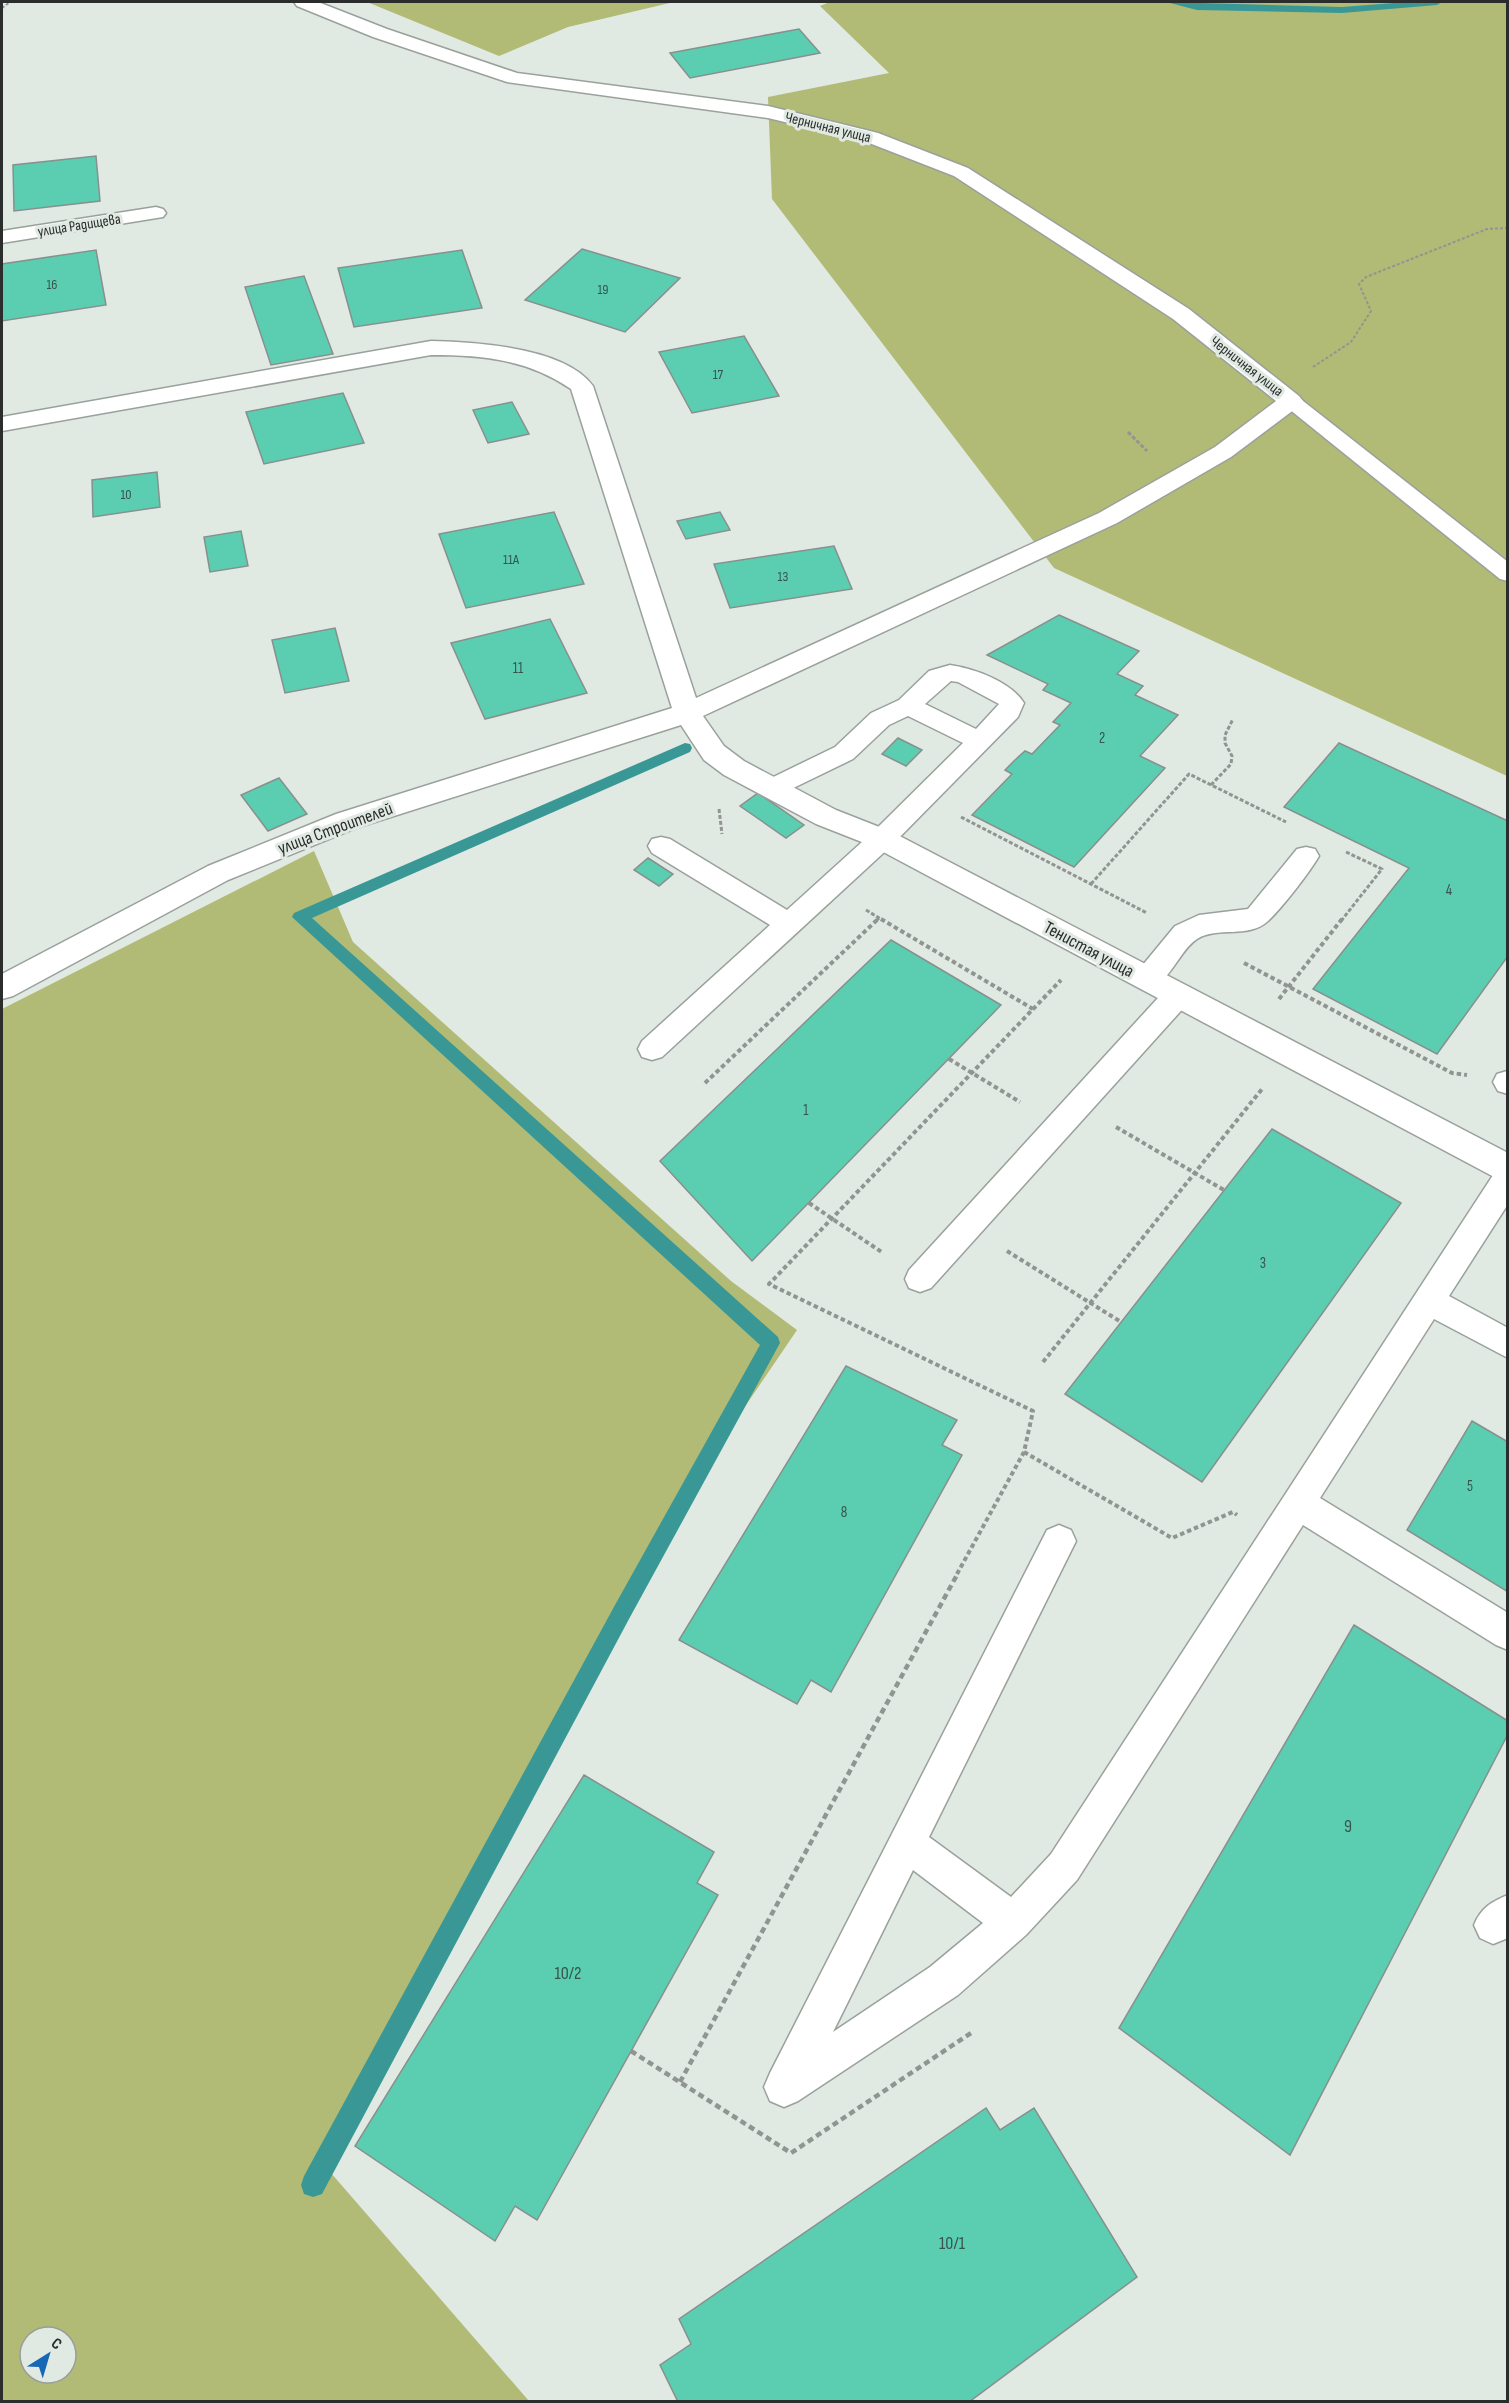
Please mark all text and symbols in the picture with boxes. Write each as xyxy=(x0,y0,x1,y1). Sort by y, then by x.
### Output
street label: Черничная улица xyxy=(783,108,873,147)
street label: улица Радищева xyxy=(36,210,122,241)
house number: 16 xyxy=(46,276,58,293)
house number: 19 xyxy=(597,281,609,298)
street label: Черничная улица xyxy=(1206,332,1287,401)
house number: 17 xyxy=(713,366,724,383)
house number: 10 xyxy=(120,486,132,503)
house number: 11А xyxy=(503,551,520,568)
house number: 13 xyxy=(778,568,789,585)
house number: 11 xyxy=(513,659,524,678)
house number: 2 xyxy=(1099,729,1105,748)
street label: улица Строителей xyxy=(275,798,395,859)
house number: 4 xyxy=(1446,881,1452,900)
street label: Тенистая улица xyxy=(1040,917,1137,982)
house number: 1 xyxy=(803,1101,809,1120)
house number: 3 xyxy=(1260,1254,1266,1273)
house number: 5 xyxy=(1467,1477,1473,1496)
house number: 8 xyxy=(841,1503,847,1522)
house number: 9 xyxy=(1344,1816,1352,1837)
house number: 10/2 xyxy=(555,1963,581,1984)
house number: 10/1 xyxy=(939,2233,966,2254)
north arrow xyxy=(18,2325,78,2385)
text: С xyxy=(47,2334,65,2354)

